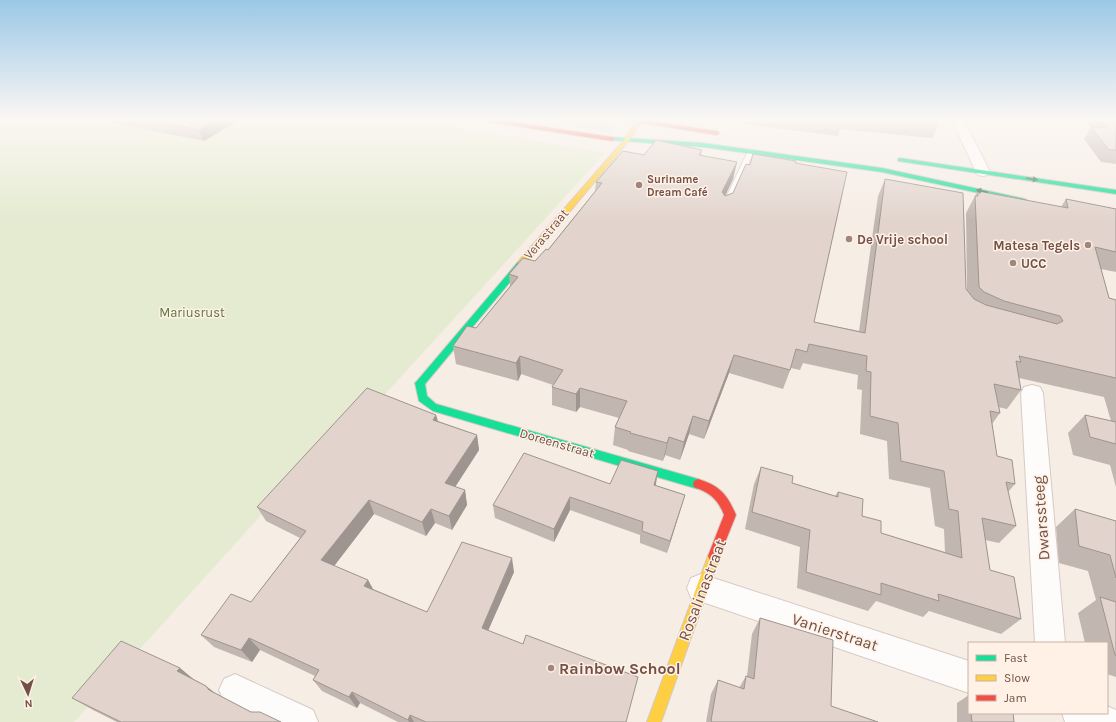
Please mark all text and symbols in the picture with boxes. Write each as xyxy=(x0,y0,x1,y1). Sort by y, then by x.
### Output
place label: Suriname Dream Café xyxy=(647,173,708,199)
one-way arrow xyxy=(1026,176,1038,182)
marker: Suriname Dream Café xyxy=(634,180,644,190)
one-way arrow xyxy=(976,188,989,194)
street label: Verastraat xyxy=(521,206,571,262)
place label: De Vrije school xyxy=(857,232,948,247)
marker: De Vrije school xyxy=(844,234,854,244)
place label: Matesa Tegels xyxy=(993,238,1080,253)
marker: Matesa Tegels xyxy=(1083,240,1093,250)
place label: UCC xyxy=(1021,256,1046,271)
marker: UCC xyxy=(1008,258,1018,268)
park label: Mariusrust xyxy=(159,305,225,320)
street label: Doreenstraat xyxy=(518,425,596,461)
street label: Dwarssteeg xyxy=(1029,475,1053,561)
street label: Rosalinastraat xyxy=(674,537,730,643)
street label: Vanierstraat xyxy=(789,609,881,655)
legend xyxy=(968,642,1108,714)
text: Fast xyxy=(1004,651,1028,665)
place label: Rainbow School xyxy=(559,659,681,678)
marker: Rainbow School xyxy=(546,663,556,673)
text: Slow xyxy=(1004,671,1030,685)
north arrow xyxy=(8,674,48,714)
text: Jam xyxy=(1004,691,1027,705)
text: N xyxy=(24,697,33,710)

